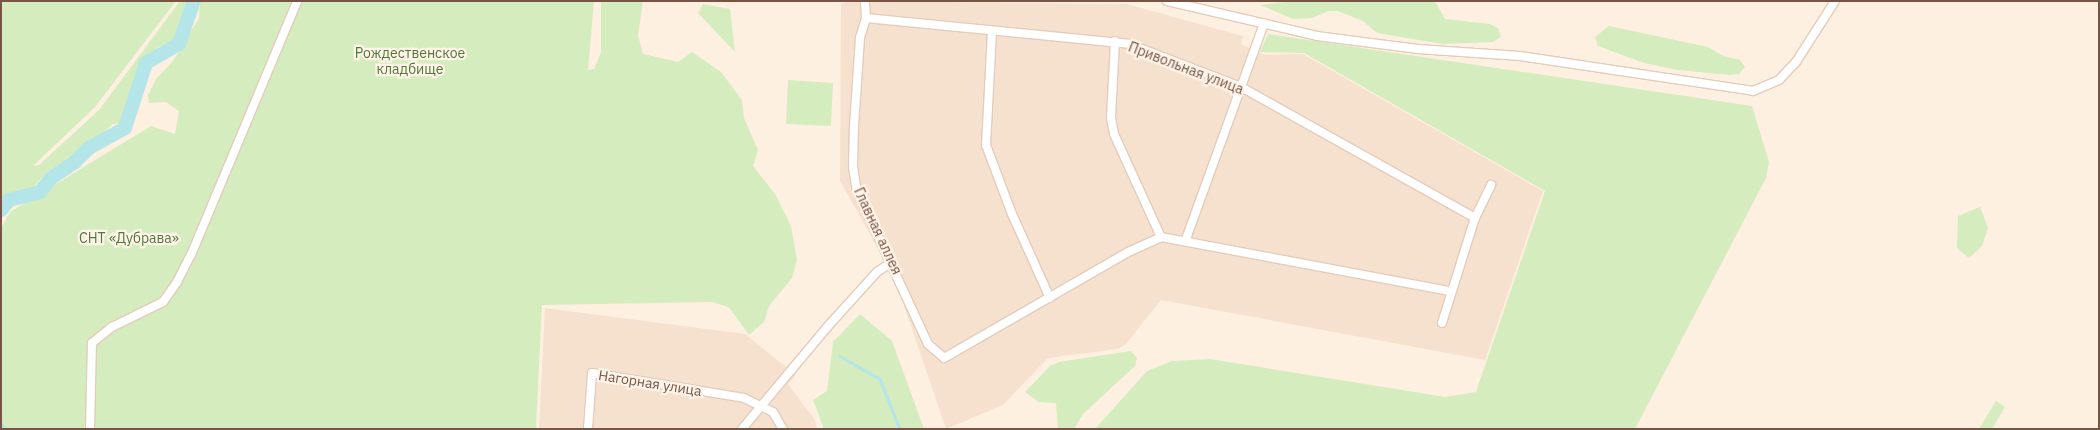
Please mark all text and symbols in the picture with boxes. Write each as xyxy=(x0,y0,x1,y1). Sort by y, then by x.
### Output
street label: Привольная улица xyxy=(1126,38,1246,98)
park label: Рождественское кладбище xyxy=(355,45,465,78)
street label: Главная аллея xyxy=(850,185,906,277)
park label: СНТ «Дубрава» xyxy=(79,230,179,246)
street label: Нагорная улица xyxy=(597,367,703,399)

